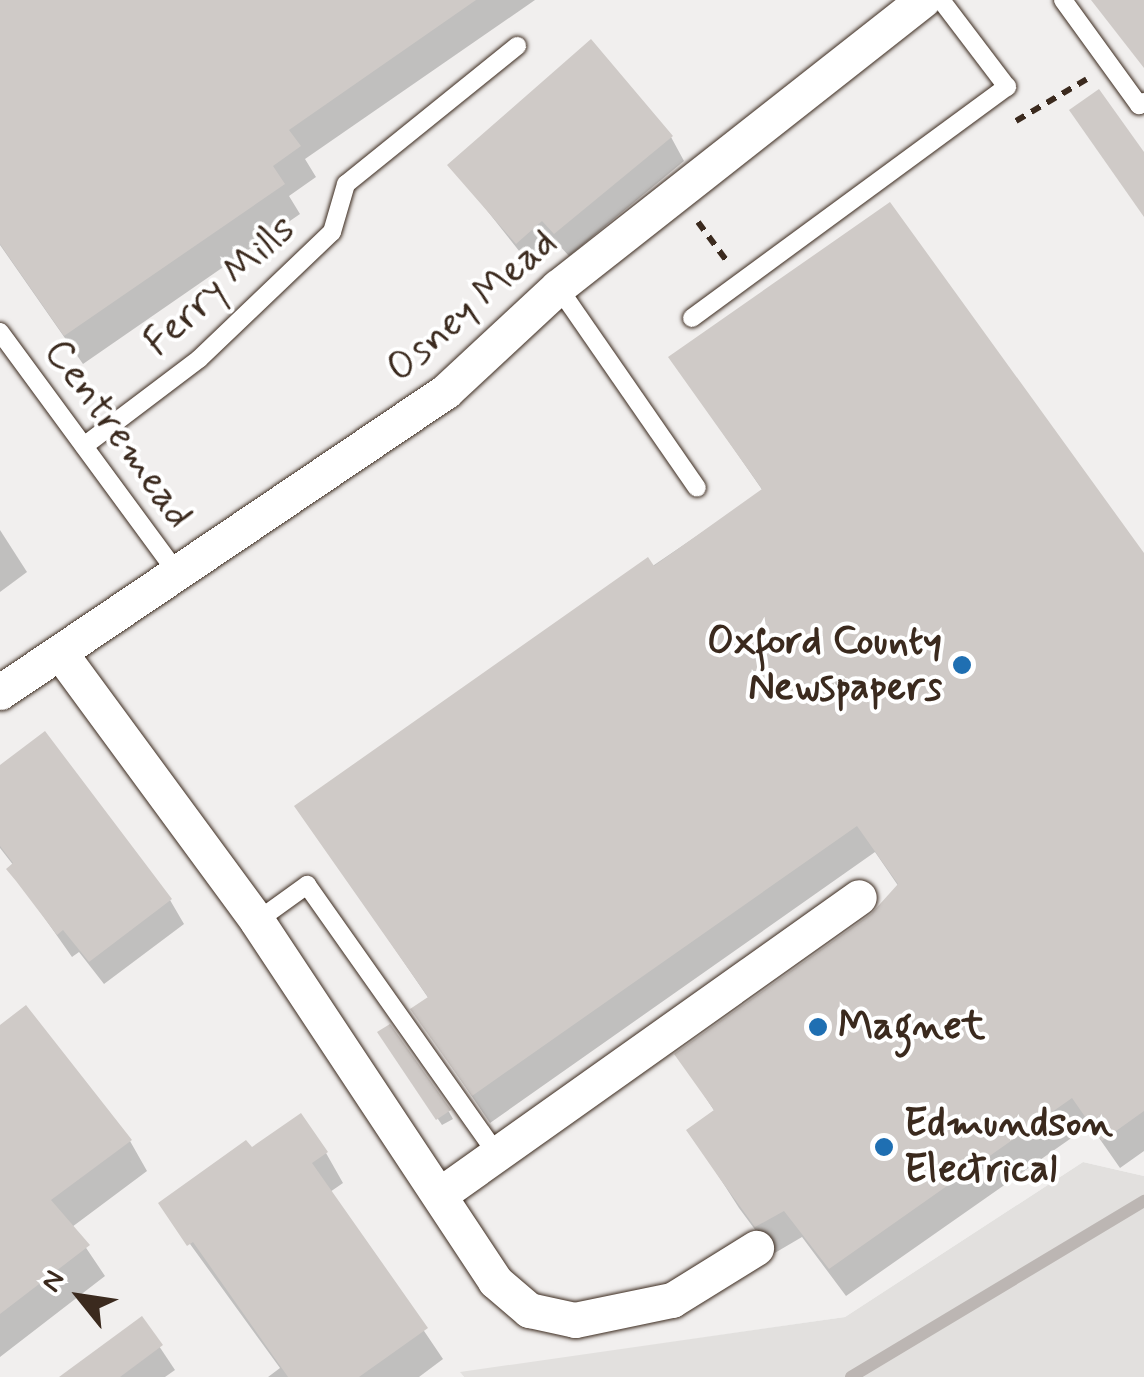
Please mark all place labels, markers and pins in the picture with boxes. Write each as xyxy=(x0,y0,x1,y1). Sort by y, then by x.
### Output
place label: Oxford County Newspapers xyxy=(696,618,942,712)
marker: Oxford County Newspapers xyxy=(951,654,973,676)
place label: Magnet xyxy=(838,1003,985,1051)
marker: Magnet xyxy=(807,1016,829,1038)
place label: Edmundson Electrical xyxy=(904,1100,1113,1194)
marker: Edmundson Electrical xyxy=(873,1136,895,1158)

